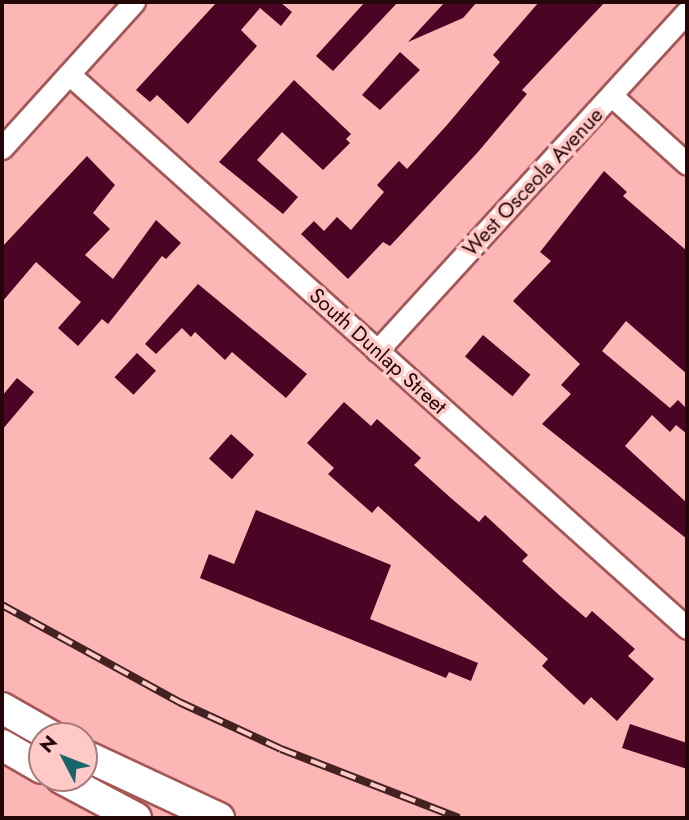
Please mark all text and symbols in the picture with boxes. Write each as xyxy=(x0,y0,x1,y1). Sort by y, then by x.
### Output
street label: West Osceola Avenue xyxy=(458,103,608,261)
street label: South Dunlap Street xyxy=(304,283,452,419)
north arrow xyxy=(28,722,98,792)
text: N xyxy=(33,729,64,759)

